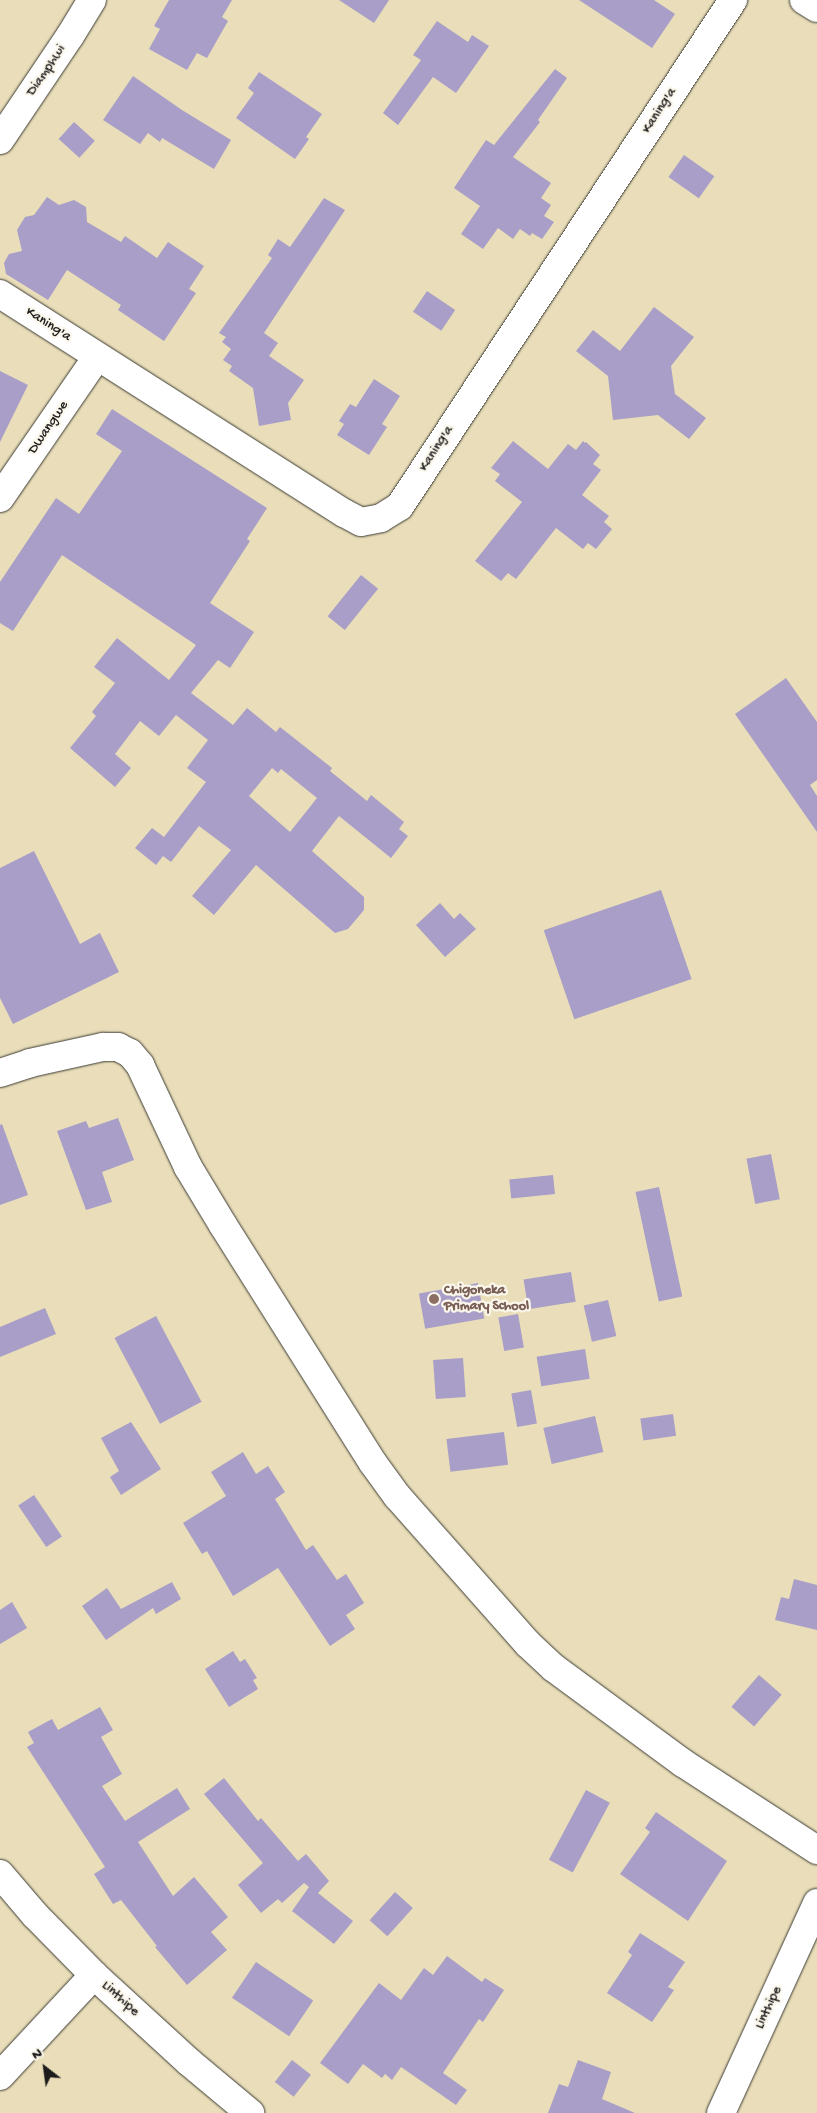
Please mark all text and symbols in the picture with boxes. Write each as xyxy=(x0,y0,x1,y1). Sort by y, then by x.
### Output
street label: Diamphwi xyxy=(24,42,70,100)
street label: Kaning'a xyxy=(639,85,681,137)
street label: Kaning'a xyxy=(22,304,74,346)
street label: Dwangwe xyxy=(25,398,73,458)
street label: Kaning'a xyxy=(416,423,458,475)
place label: Chigoneka Primary School xyxy=(444,1283,529,1315)
marker: Chigoneka Primary School xyxy=(428,1293,440,1305)
street label: Linthipe xyxy=(98,1978,142,2020)
street label: Linthipe xyxy=(752,1984,786,2032)
north arrow xyxy=(20,2043,70,2093)
text: N xyxy=(29,2045,45,2064)

